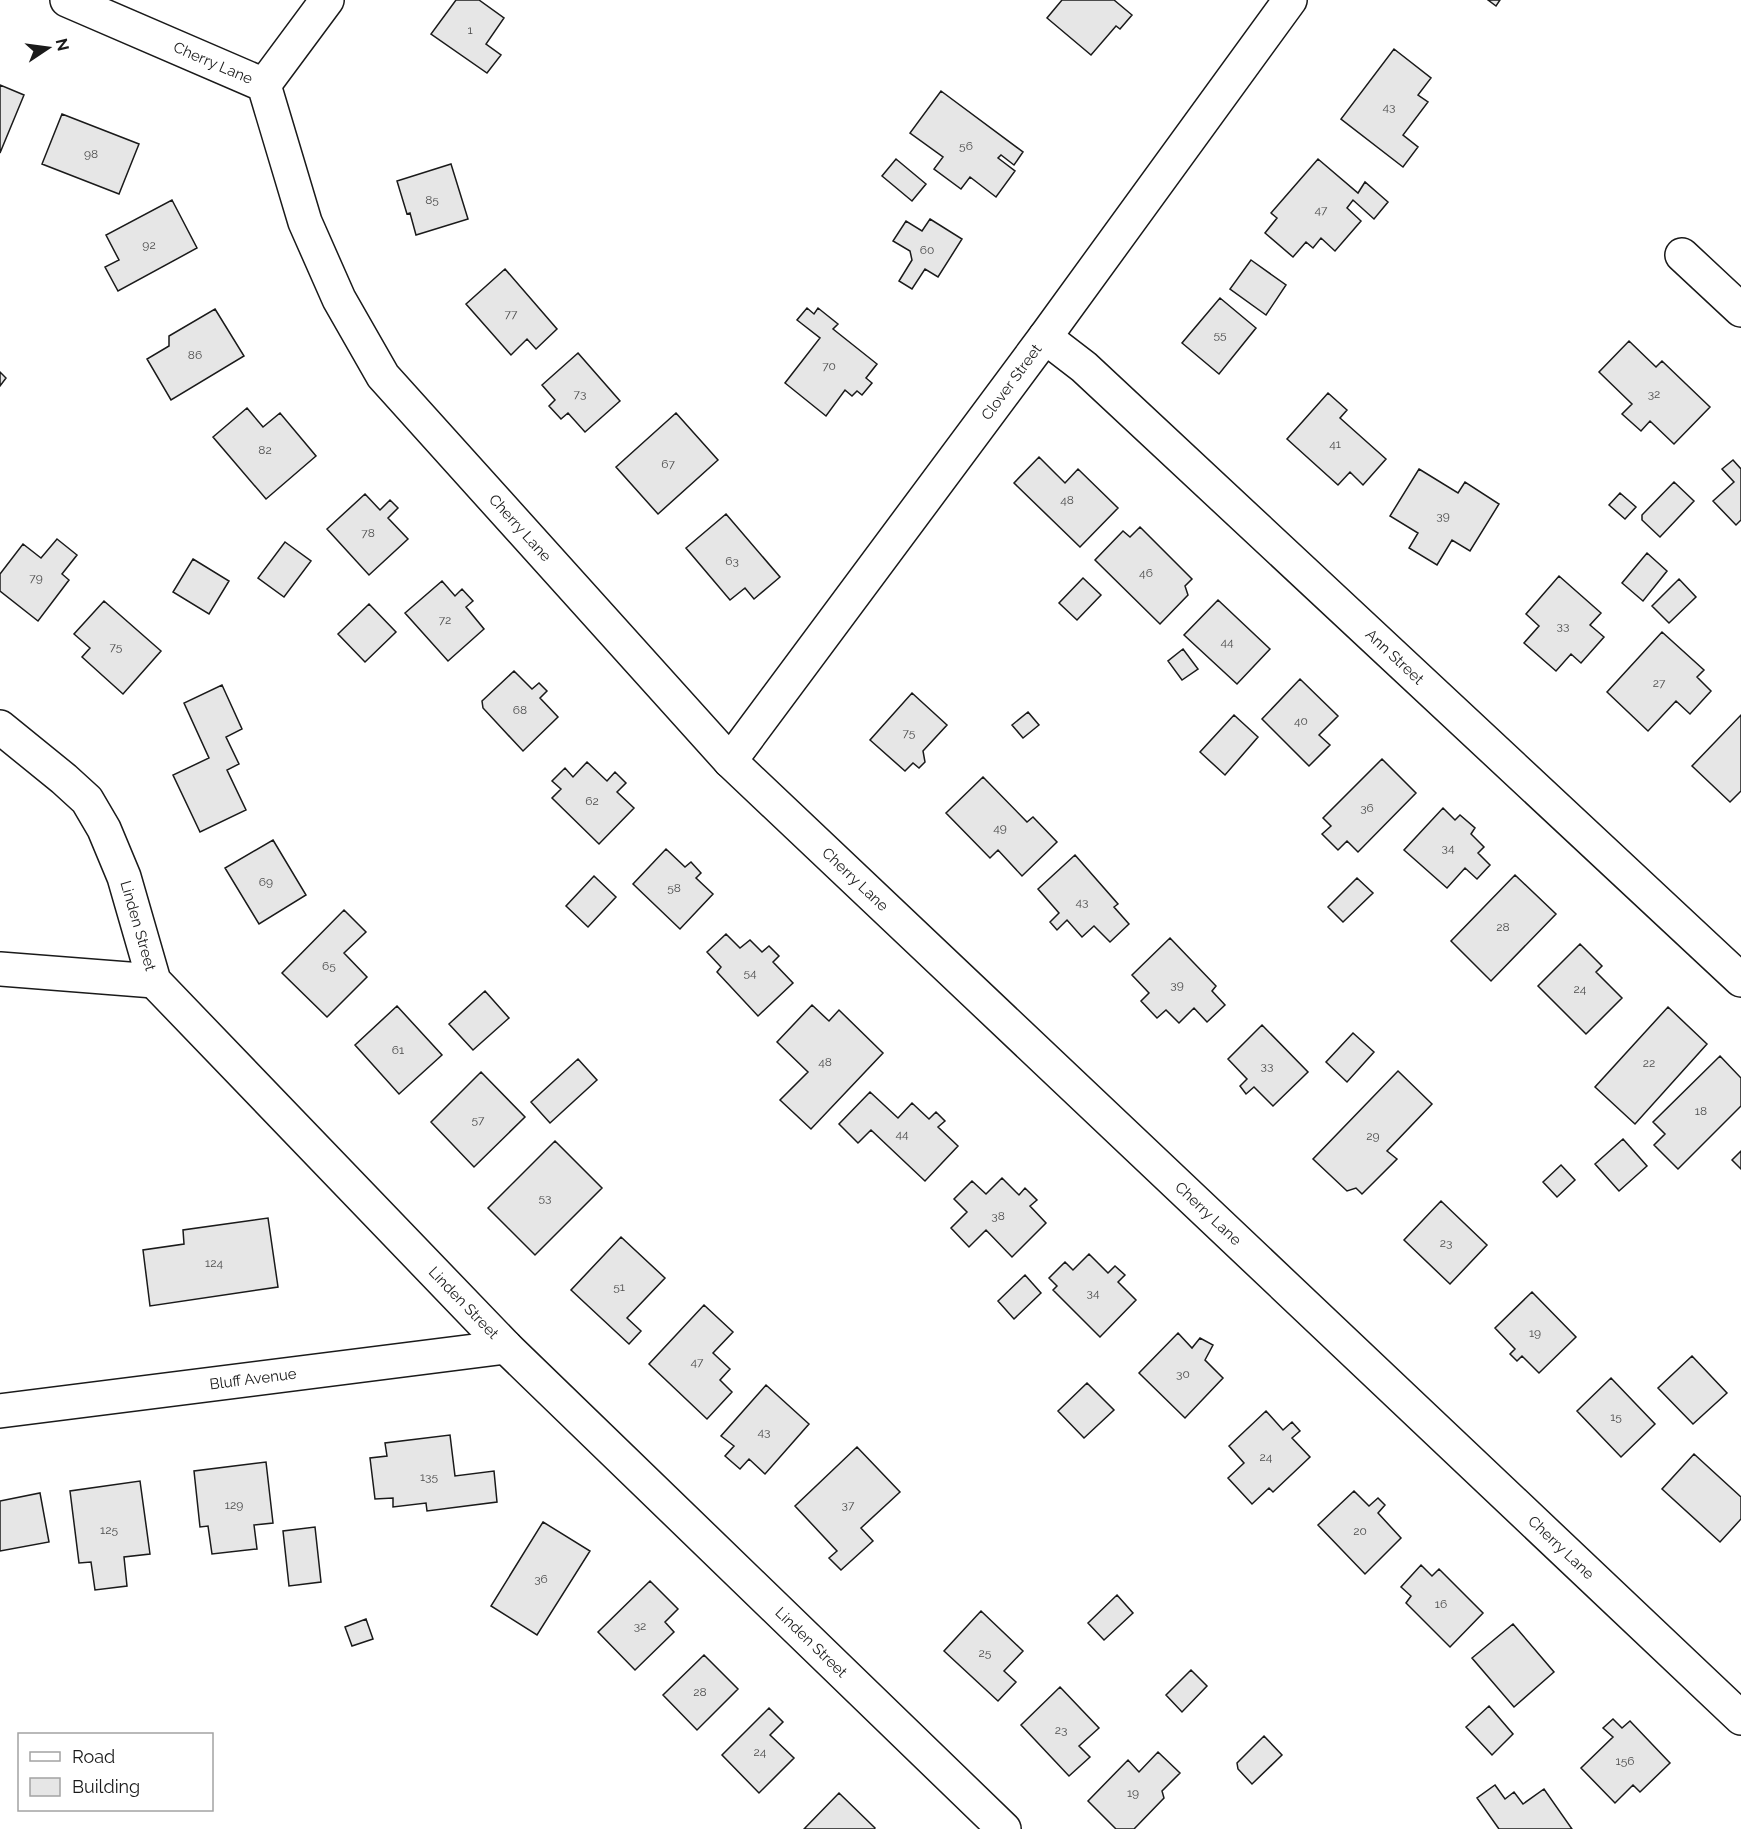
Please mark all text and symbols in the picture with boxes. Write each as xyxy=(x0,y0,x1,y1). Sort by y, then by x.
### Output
north arrow xyxy=(18,18,78,78)
house number: 1 xyxy=(467,23,473,37)
text: N xyxy=(51,37,73,53)
street label: Cherry Lane xyxy=(171,38,255,88)
house number: 43 xyxy=(1383,100,1395,114)
house number: 56 xyxy=(959,139,973,153)
house number: 98 xyxy=(84,147,98,161)
house number: 85 xyxy=(425,193,439,207)
house number: 47 xyxy=(1315,203,1328,217)
house number: 92 xyxy=(142,238,156,252)
house number: 60 xyxy=(920,243,934,257)
house number: 77 xyxy=(505,307,518,321)
house number: 55 xyxy=(1213,328,1227,342)
street label: Clover Street xyxy=(977,341,1046,424)
house number: 86 xyxy=(188,348,202,362)
house number: 70 xyxy=(822,359,836,373)
house number: 73 xyxy=(574,387,586,401)
house number: 32 xyxy=(1648,387,1660,401)
house number: 41 xyxy=(1329,437,1341,451)
house number: 82 xyxy=(258,443,272,457)
house number: 67 xyxy=(661,457,675,471)
street label: Cherry Lane xyxy=(485,491,555,565)
house number: 48 xyxy=(1060,493,1074,507)
house number: 39 xyxy=(1436,509,1450,523)
house number: 78 xyxy=(361,526,375,540)
house number: 63 xyxy=(725,554,739,568)
house number: 46 xyxy=(1139,566,1153,580)
house number: 79 xyxy=(29,571,43,585)
house number: 72 xyxy=(439,613,451,627)
house number: 33 xyxy=(1557,619,1569,633)
street label: Ann Street xyxy=(1362,625,1427,688)
house number: 44 xyxy=(1220,635,1234,649)
house number: 75 xyxy=(110,640,123,654)
house number: 27 xyxy=(1653,676,1666,690)
house number: 68 xyxy=(513,703,527,717)
house number: 40 xyxy=(1294,714,1308,728)
house number: 75 xyxy=(903,726,916,740)
house number: 62 xyxy=(585,794,599,808)
house number: 36 xyxy=(1360,801,1374,815)
house number: 49 xyxy=(993,821,1007,835)
house number: 34 xyxy=(1442,841,1455,855)
street label: Cherry Lane xyxy=(818,844,892,915)
house number: 69 xyxy=(259,875,273,889)
street label: Linden Street xyxy=(117,879,160,973)
house number: 58 xyxy=(667,881,681,895)
house number: 43 xyxy=(1076,895,1088,909)
house number: 28 xyxy=(1496,920,1510,934)
house number: 65 xyxy=(322,959,336,973)
house number: 54 xyxy=(743,966,757,980)
house number: 39 xyxy=(1170,978,1184,992)
house number: 24 xyxy=(1574,982,1587,996)
house number: 61 xyxy=(392,1043,404,1057)
house number: 48 xyxy=(818,1055,832,1069)
house number: 22 xyxy=(1643,1056,1655,1070)
house number: 33 xyxy=(1261,1059,1273,1073)
house number: 18 xyxy=(1695,1104,1707,1118)
house number: 57 xyxy=(472,1113,485,1127)
house number: 44 xyxy=(895,1127,909,1141)
house number: 29 xyxy=(1366,1129,1380,1143)
street label: Cherry Lane xyxy=(1171,1178,1245,1249)
house number: 53 xyxy=(539,1191,551,1205)
house number: 38 xyxy=(991,1209,1005,1223)
house number: 23 xyxy=(1440,1236,1452,1250)
house number: 124 xyxy=(205,1256,223,1270)
street label: Linden Street xyxy=(425,1263,502,1343)
house number: 51 xyxy=(613,1280,625,1294)
house number: 34 xyxy=(1087,1286,1100,1300)
house number: 19 xyxy=(1529,1326,1541,1340)
house number: 47 xyxy=(691,1355,704,1369)
street label: Bluff Avenue xyxy=(208,1365,298,1393)
house number: 30 xyxy=(1176,1367,1190,1381)
house number: 15 xyxy=(1610,1410,1622,1424)
house number: 43 xyxy=(758,1425,770,1439)
house number: 24 xyxy=(1260,1450,1273,1464)
house number: 135 xyxy=(420,1470,438,1484)
house number: 129 xyxy=(225,1498,243,1512)
house number: 37 xyxy=(842,1498,855,1512)
street label: Cherry Lane xyxy=(1524,1512,1598,1583)
house number: 125 xyxy=(100,1523,118,1537)
house number: 20 xyxy=(1353,1524,1367,1538)
house number: 36 xyxy=(534,1572,548,1586)
house number: 16 xyxy=(1435,1597,1447,1611)
street label: Linden Street xyxy=(771,1604,851,1681)
house number: 32 xyxy=(634,1619,646,1633)
house number: 25 xyxy=(979,1646,992,1660)
house number: 28 xyxy=(693,1685,707,1699)
house number: 23 xyxy=(1055,1723,1067,1737)
legend xyxy=(18,1733,213,1811)
house number: 24 xyxy=(754,1745,767,1759)
text: Road xyxy=(72,1746,115,1767)
house number: 156 xyxy=(1616,1754,1634,1768)
text: Building xyxy=(72,1776,140,1797)
house number: 19 xyxy=(1127,1786,1139,1800)

